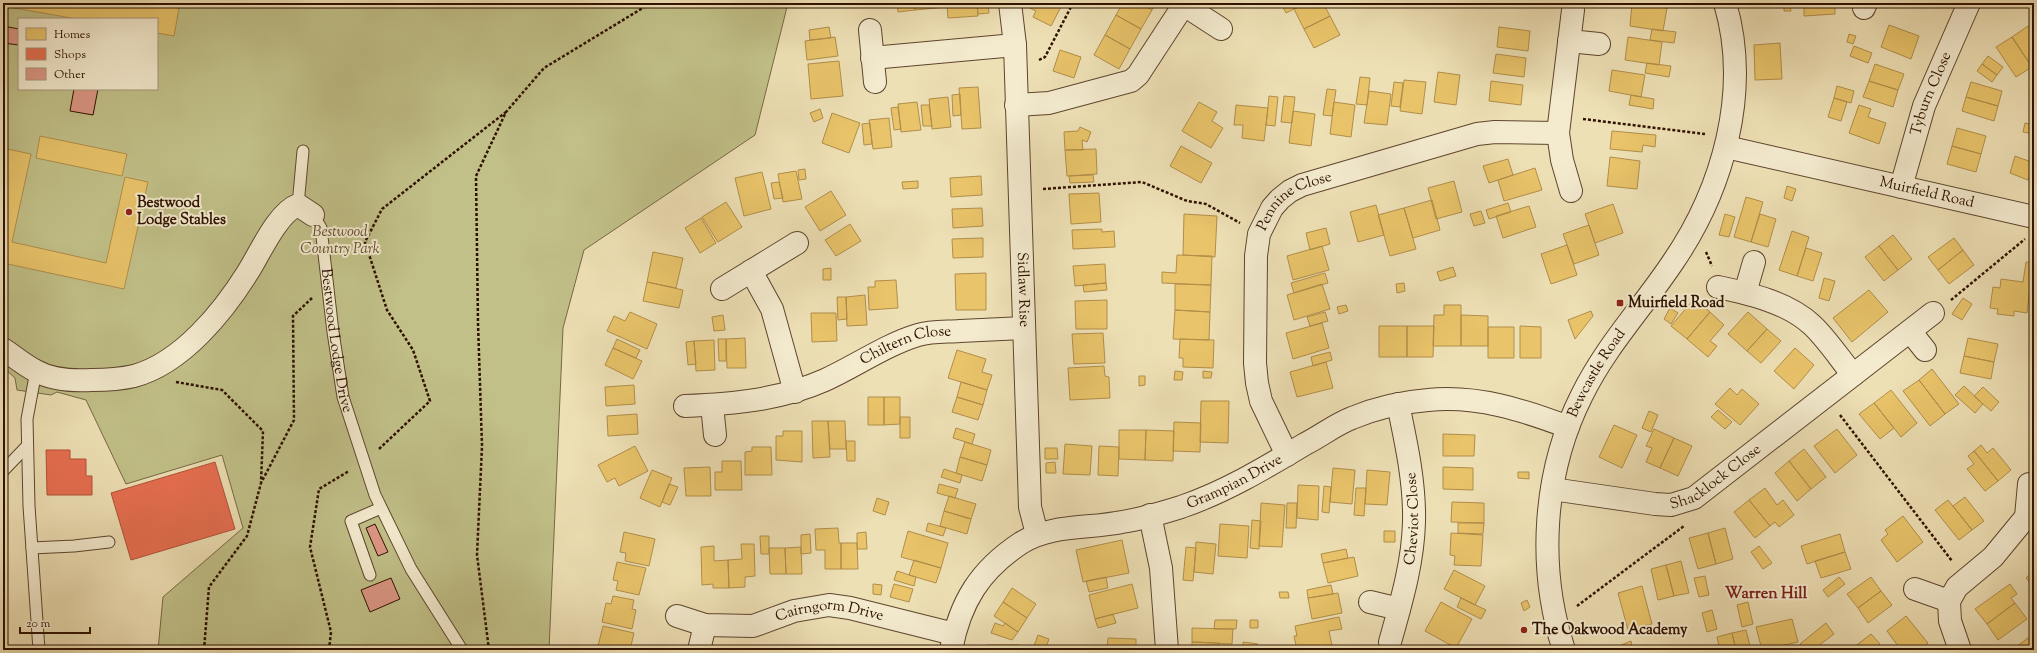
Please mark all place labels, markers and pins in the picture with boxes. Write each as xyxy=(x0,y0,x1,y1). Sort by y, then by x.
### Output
place label: Bestwood Lodge Stables xyxy=(137,193,226,231)
marker: Bestwood Lodge Stables xyxy=(124,207,134,217)
place label: Muirfield Road xyxy=(1628,293,1725,314)
marker: Muirfield Road xyxy=(1615,298,1625,308)
place label: The Oakwood Academy xyxy=(1532,620,1688,641)
marker: The Oakwood Academy xyxy=(1519,625,1529,635)

